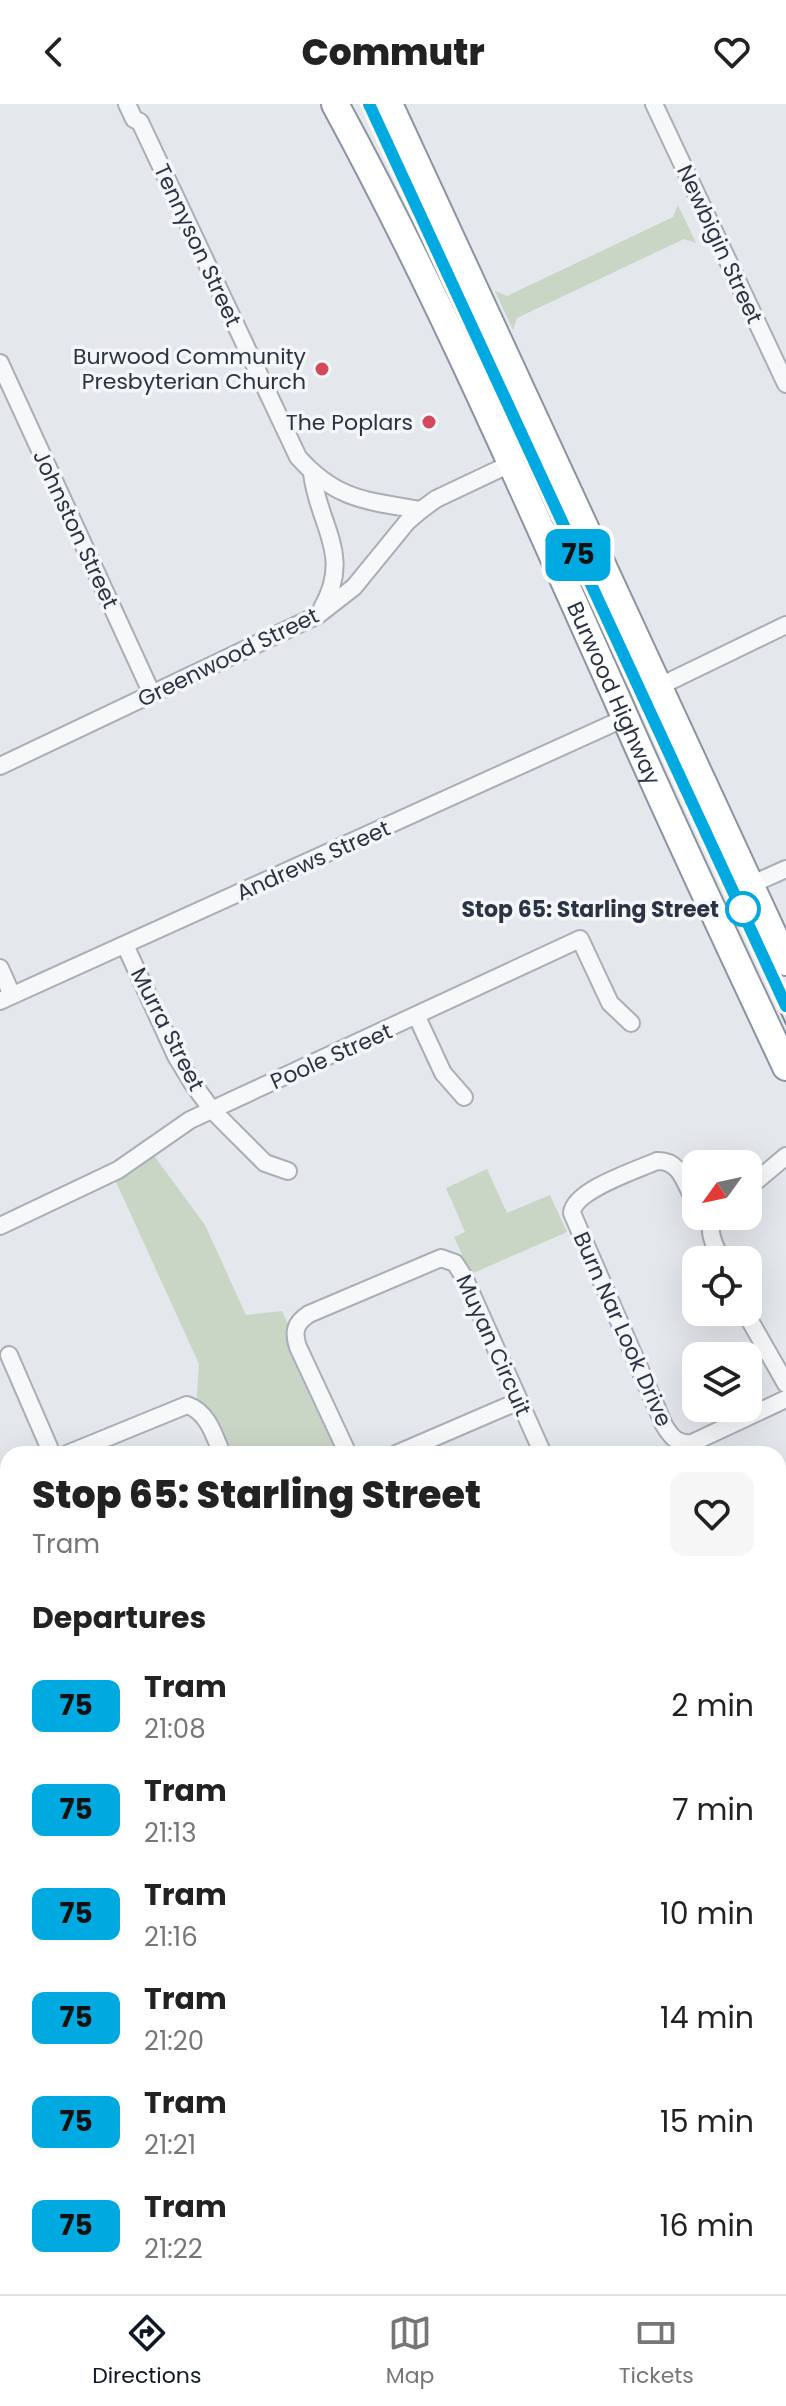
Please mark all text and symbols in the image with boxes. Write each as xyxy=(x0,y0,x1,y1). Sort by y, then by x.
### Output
text: Commutr xyxy=(302,27,484,78)
icon: back xyxy=(32,30,76,74)
icon: heart xyxy=(710,30,754,74)
street label: Tennyson Street xyxy=(146,159,249,332)
street label: Newbigin Street xyxy=(669,160,770,329)
place label: Burwood Community Presbyterian Church xyxy=(73,341,307,397)
marker: Burwood Community Presbyterian Church xyxy=(313,360,331,378)
place label: The Poplars xyxy=(286,407,413,438)
marker: The Poplars xyxy=(420,413,438,431)
street label: Johnston Street xyxy=(25,445,126,614)
line badge: 75 xyxy=(542,529,614,581)
text: 75 xyxy=(561,535,595,574)
street label: Burwood Highway xyxy=(559,597,668,790)
street label: Greenwood Street xyxy=(132,600,324,715)
street label: Andrews Street xyxy=(231,813,395,908)
marker: Stop 65: Starling Street xyxy=(726,892,760,926)
place label: Stop 65: Starling Street xyxy=(462,894,719,925)
street label: Murra Street xyxy=(123,962,212,1096)
street label: Poole Street xyxy=(265,1016,397,1097)
north arrow xyxy=(682,1150,762,1230)
map controls xyxy=(682,1150,762,1422)
street label: Burn Nar Look Drive xyxy=(566,1227,679,1432)
button: locate xyxy=(682,1246,762,1326)
street label: Muyan Circuit xyxy=(449,1270,539,1421)
button: layers xyxy=(682,1342,762,1422)
text: Stop 65: Starling Street xyxy=(32,1468,481,1521)
button: heart xyxy=(670,1472,754,1556)
text: Tram xyxy=(32,1526,100,1562)
text: Departures xyxy=(32,1596,206,1639)
text: Tram xyxy=(144,1665,227,1708)
text: 2 min xyxy=(671,1684,754,1727)
text: 75 xyxy=(59,1686,93,1725)
text: 21:08 xyxy=(144,1711,206,1747)
text: Tram xyxy=(144,1769,227,1812)
text: 7 min xyxy=(672,1788,754,1831)
text: 75 xyxy=(59,1790,93,1829)
text: 21:13 xyxy=(144,1815,196,1851)
text: Tram xyxy=(144,1873,227,1916)
text: 10 min xyxy=(660,1892,754,1935)
text: 75 xyxy=(59,1894,93,1933)
text: 21:16 xyxy=(144,1919,198,1955)
text: Tram xyxy=(144,1977,227,2020)
text: 14 min xyxy=(660,1996,754,2039)
text: 75 xyxy=(59,1998,93,2037)
text: 21:20 xyxy=(144,2023,204,2059)
text: Tram xyxy=(144,2081,227,2124)
text: 15 min xyxy=(660,2100,754,2143)
text: 75 xyxy=(59,2102,93,2141)
text: 21:21 xyxy=(144,2127,196,2163)
text: Tram xyxy=(144,2185,227,2228)
text: 16 min xyxy=(660,2204,754,2247)
text: 75 xyxy=(59,2206,93,2245)
text: 21:22 xyxy=(144,2231,203,2267)
tab: Directions xyxy=(92,2311,201,2392)
tab: Map xyxy=(386,2311,434,2392)
tab: Tickets xyxy=(619,2311,694,2392)

